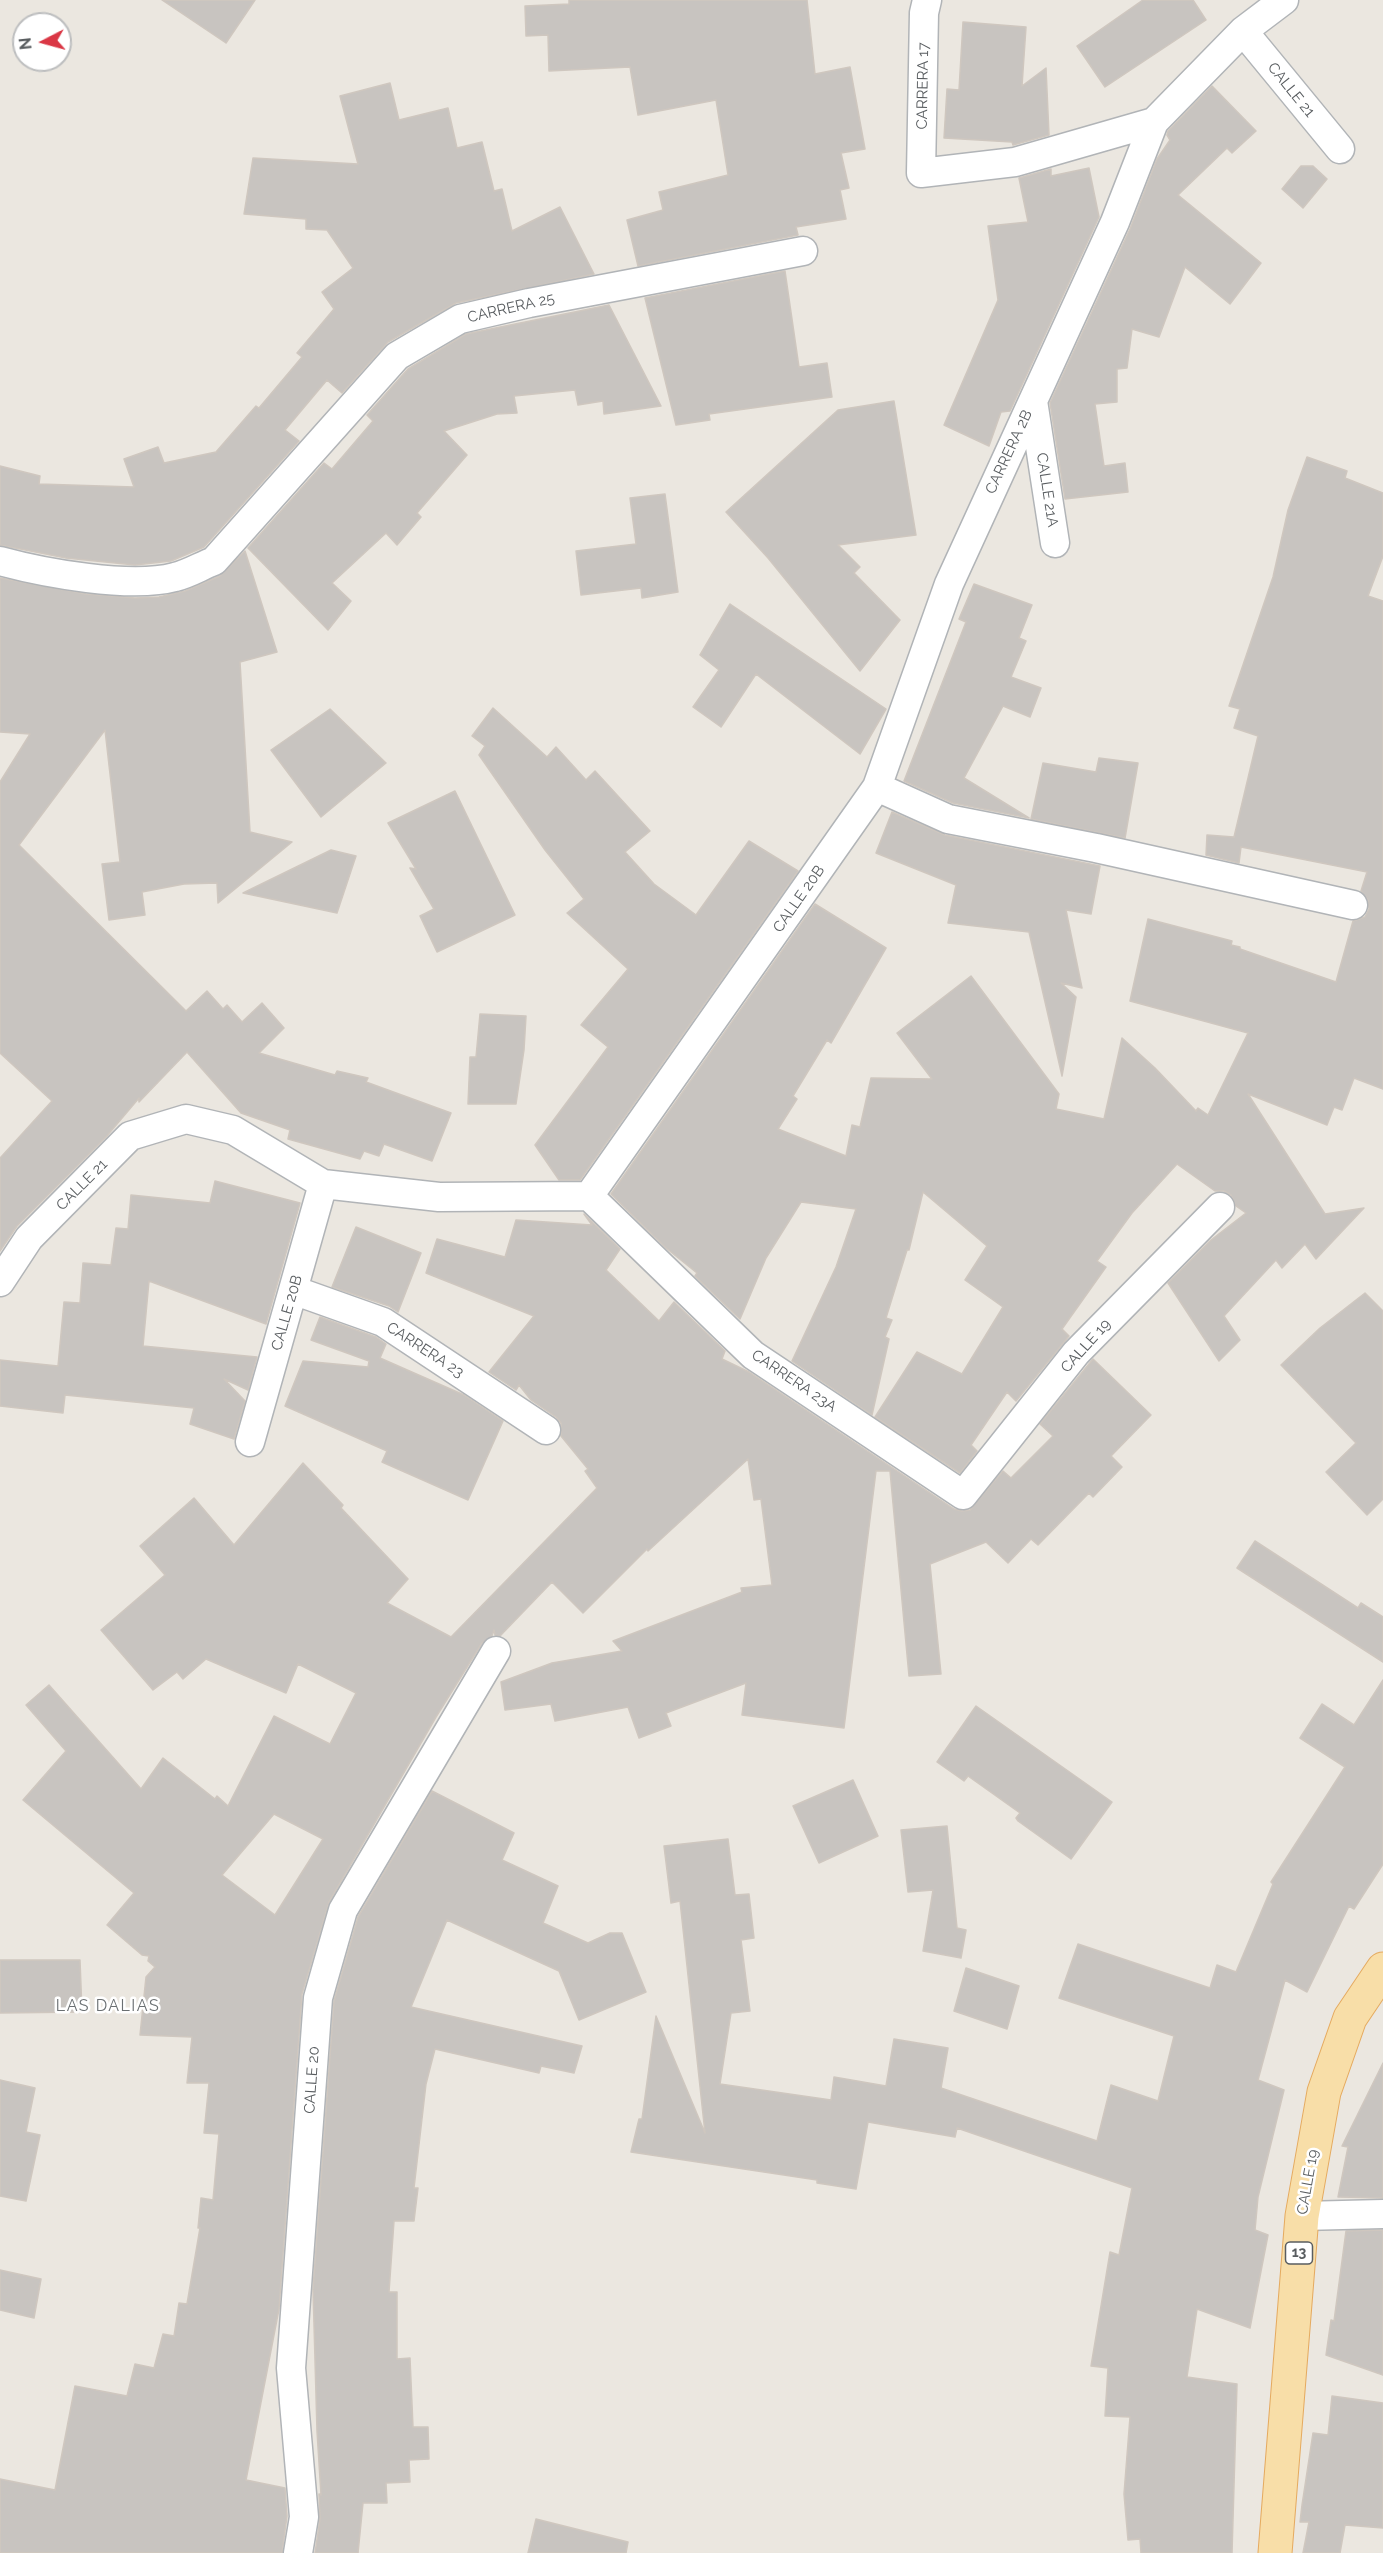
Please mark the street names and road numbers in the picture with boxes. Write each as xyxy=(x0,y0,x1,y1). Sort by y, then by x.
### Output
street label: CARRERA 17 xyxy=(913,42,933,130)
street label: CALLE 21 xyxy=(1264,59,1318,121)
street label: CARRERA 25 xyxy=(466,289,556,327)
street label: CARRERA 2B xyxy=(982,407,1036,497)
street label: CALLE 21A xyxy=(1032,452,1062,528)
street label: CALLE 20B xyxy=(769,862,829,936)
street label: CALLE 21 xyxy=(53,1156,111,1214)
street label: CALLE 20B xyxy=(268,1273,306,1353)
street label: CALLE 19 xyxy=(1057,1315,1115,1377)
street label: CARRERA 23 xyxy=(383,1318,467,1382)
street label: CARRERA 23A xyxy=(748,1346,840,1416)
street label: CALLE 20 xyxy=(301,2046,323,2114)
street label: CALLE 19 xyxy=(1293,2148,1323,2216)
road number: 13 xyxy=(1286,2242,1312,2264)

